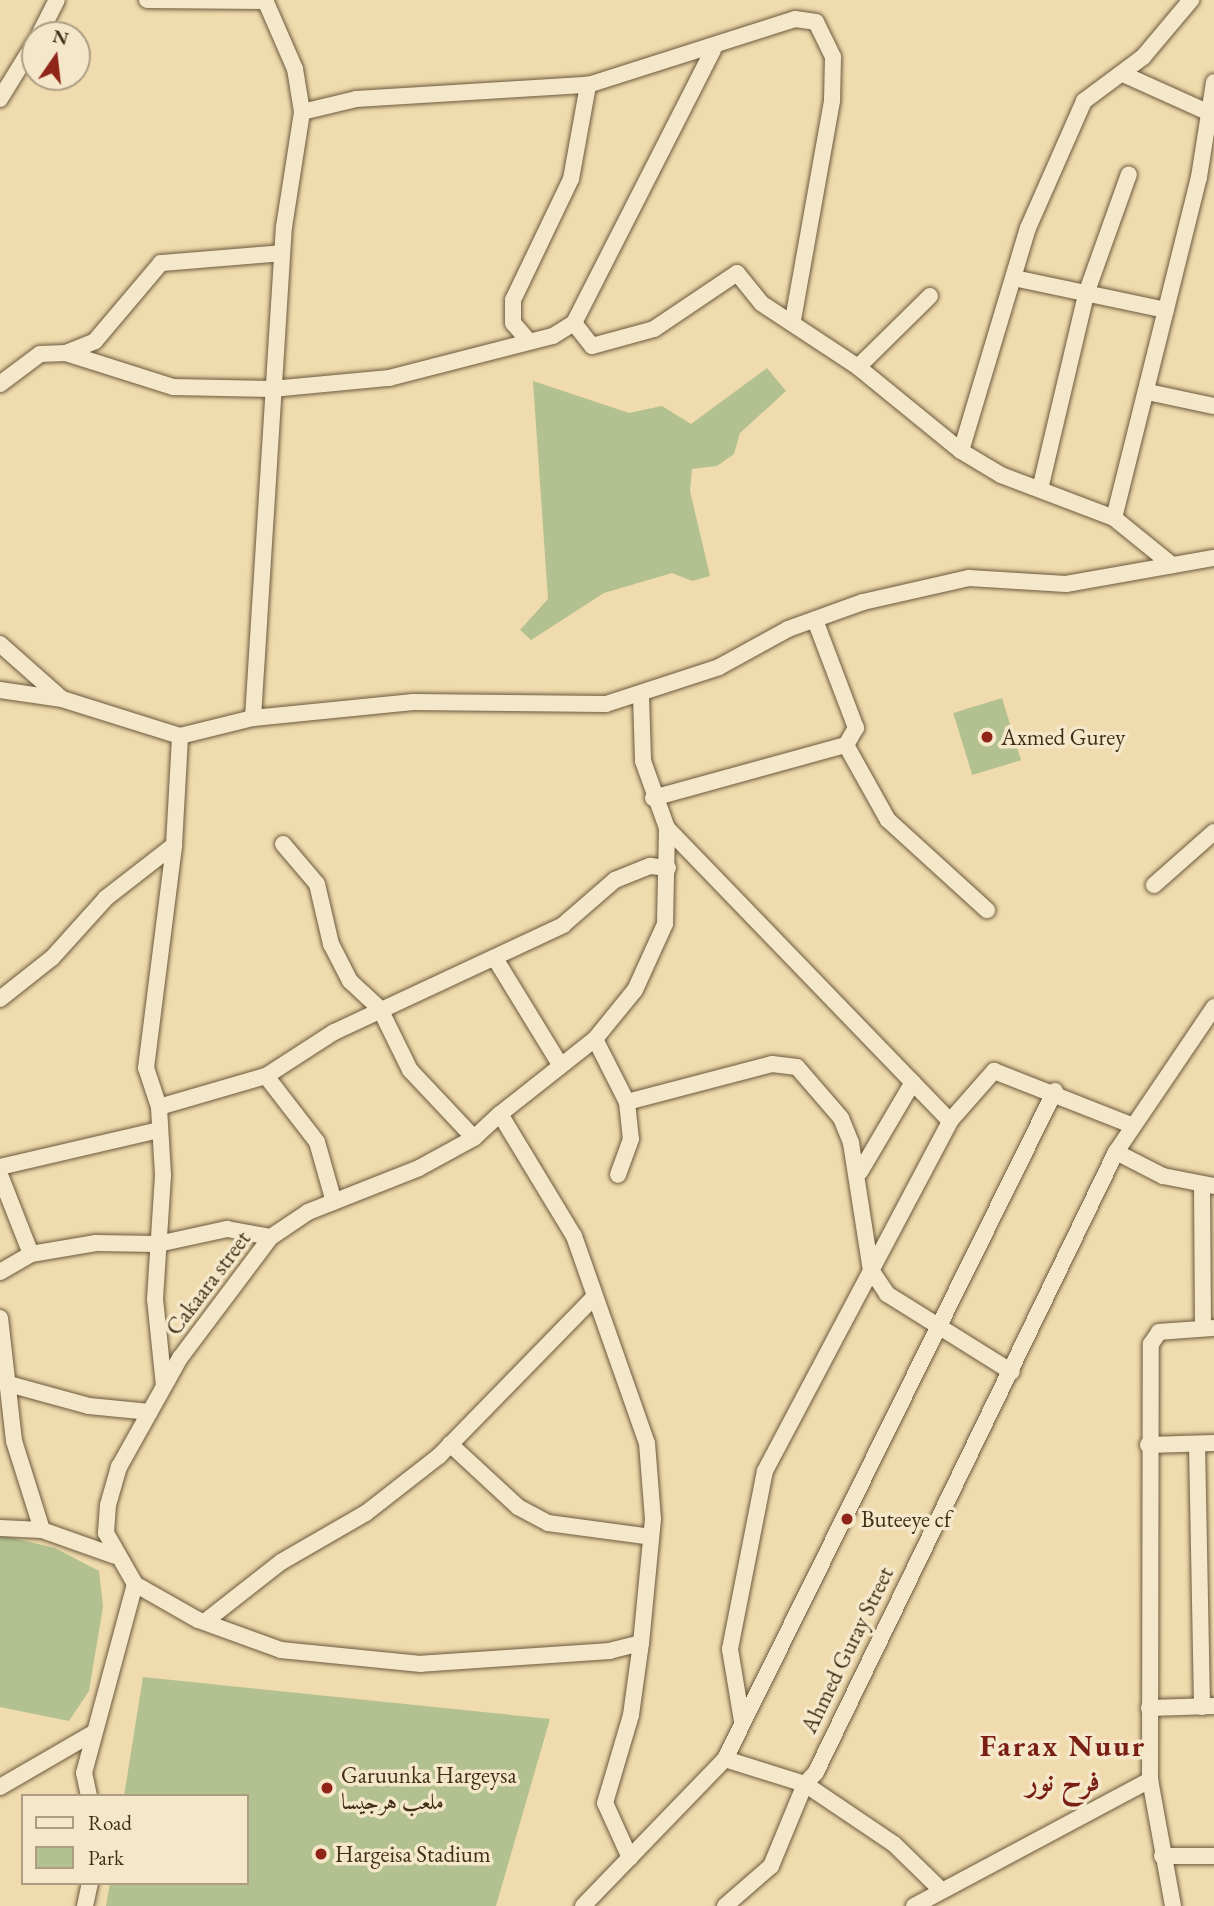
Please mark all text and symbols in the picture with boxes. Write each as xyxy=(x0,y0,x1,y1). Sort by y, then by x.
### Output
north arrow xyxy=(21,21,91,91)
text: N xyxy=(50,23,71,51)
place label: Axmed Gurey xyxy=(1001,723,1125,751)
marker: Axmed Gurey xyxy=(979,729,995,745)
street label: Cakaara street xyxy=(160,1225,256,1341)
place label: Buteeye cf xyxy=(861,1505,951,1533)
marker: Buteeye cf xyxy=(839,1511,855,1527)
street label: Ahmed Guray Street xyxy=(795,1562,899,1738)
district label: Farax Nuur فرح نور xyxy=(981,1728,1145,1798)
place label: Garuunka Hargeysa ملعب هرجيسا xyxy=(341,1761,517,1815)
marker: Garuunka Hargeysa ملعب هرجيسا xyxy=(319,1780,335,1796)
legend xyxy=(21,1794,248,1885)
text: Road xyxy=(88,1809,132,1836)
place label: Hargeisa Stadium xyxy=(335,1840,491,1868)
text: Park xyxy=(88,1844,124,1871)
marker: Hargeisa Stadium xyxy=(313,1846,329,1862)

